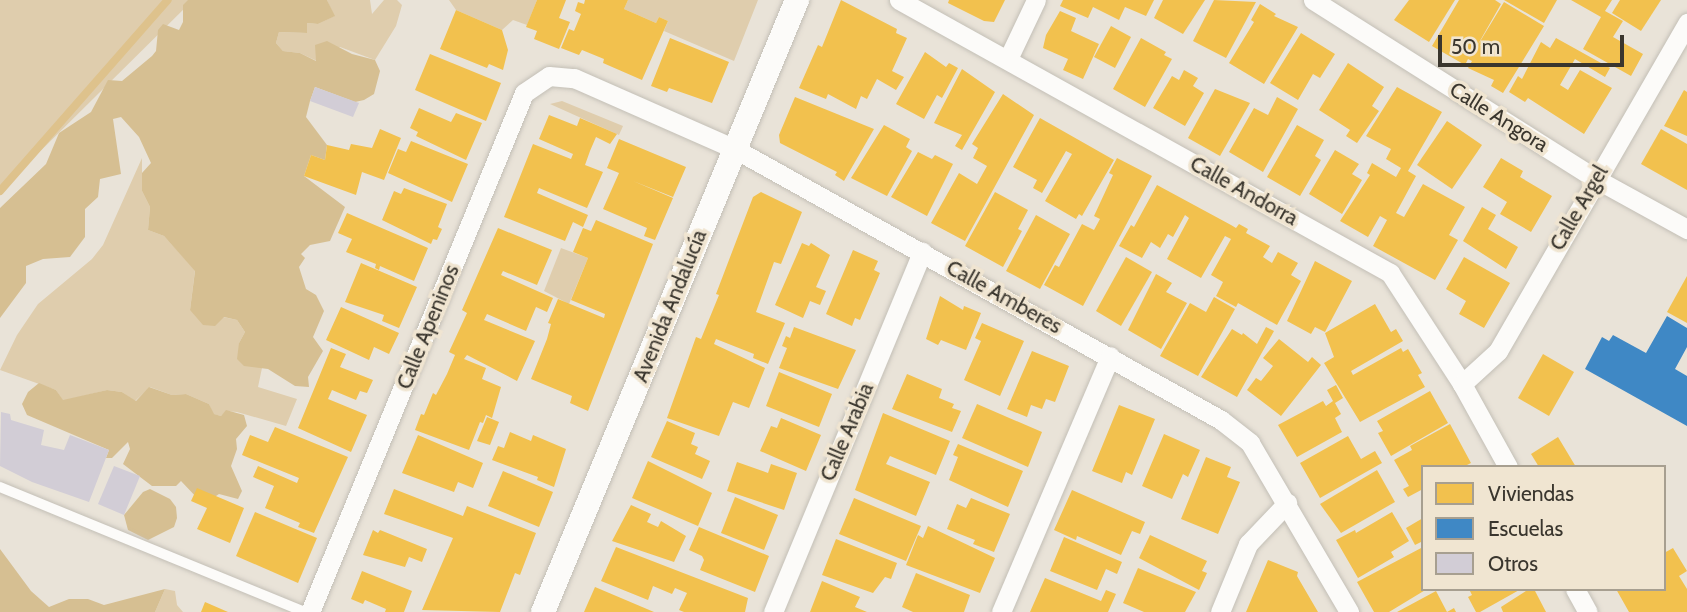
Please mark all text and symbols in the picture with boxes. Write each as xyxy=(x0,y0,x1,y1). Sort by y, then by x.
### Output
scale bar xyxy=(1442,21,1628,65)
text: 50 m xyxy=(1451,34,1500,59)
street label: Calle Angora xyxy=(1445,77,1553,157)
street label: Calle Andorra xyxy=(1186,151,1302,231)
street label: Calle Argel xyxy=(1545,161,1613,255)
street label: Avenida Andalucía xyxy=(628,226,712,386)
street label: Calle Amberes xyxy=(942,255,1066,339)
street label: Calle Apeninos xyxy=(392,261,464,393)
street label: Calle Arabia xyxy=(815,379,879,485)
legend xyxy=(1421,465,1666,591)
text: Viviendas xyxy=(1488,481,1574,506)
text: Escuelas xyxy=(1488,516,1563,541)
text: Otros xyxy=(1488,551,1538,576)

